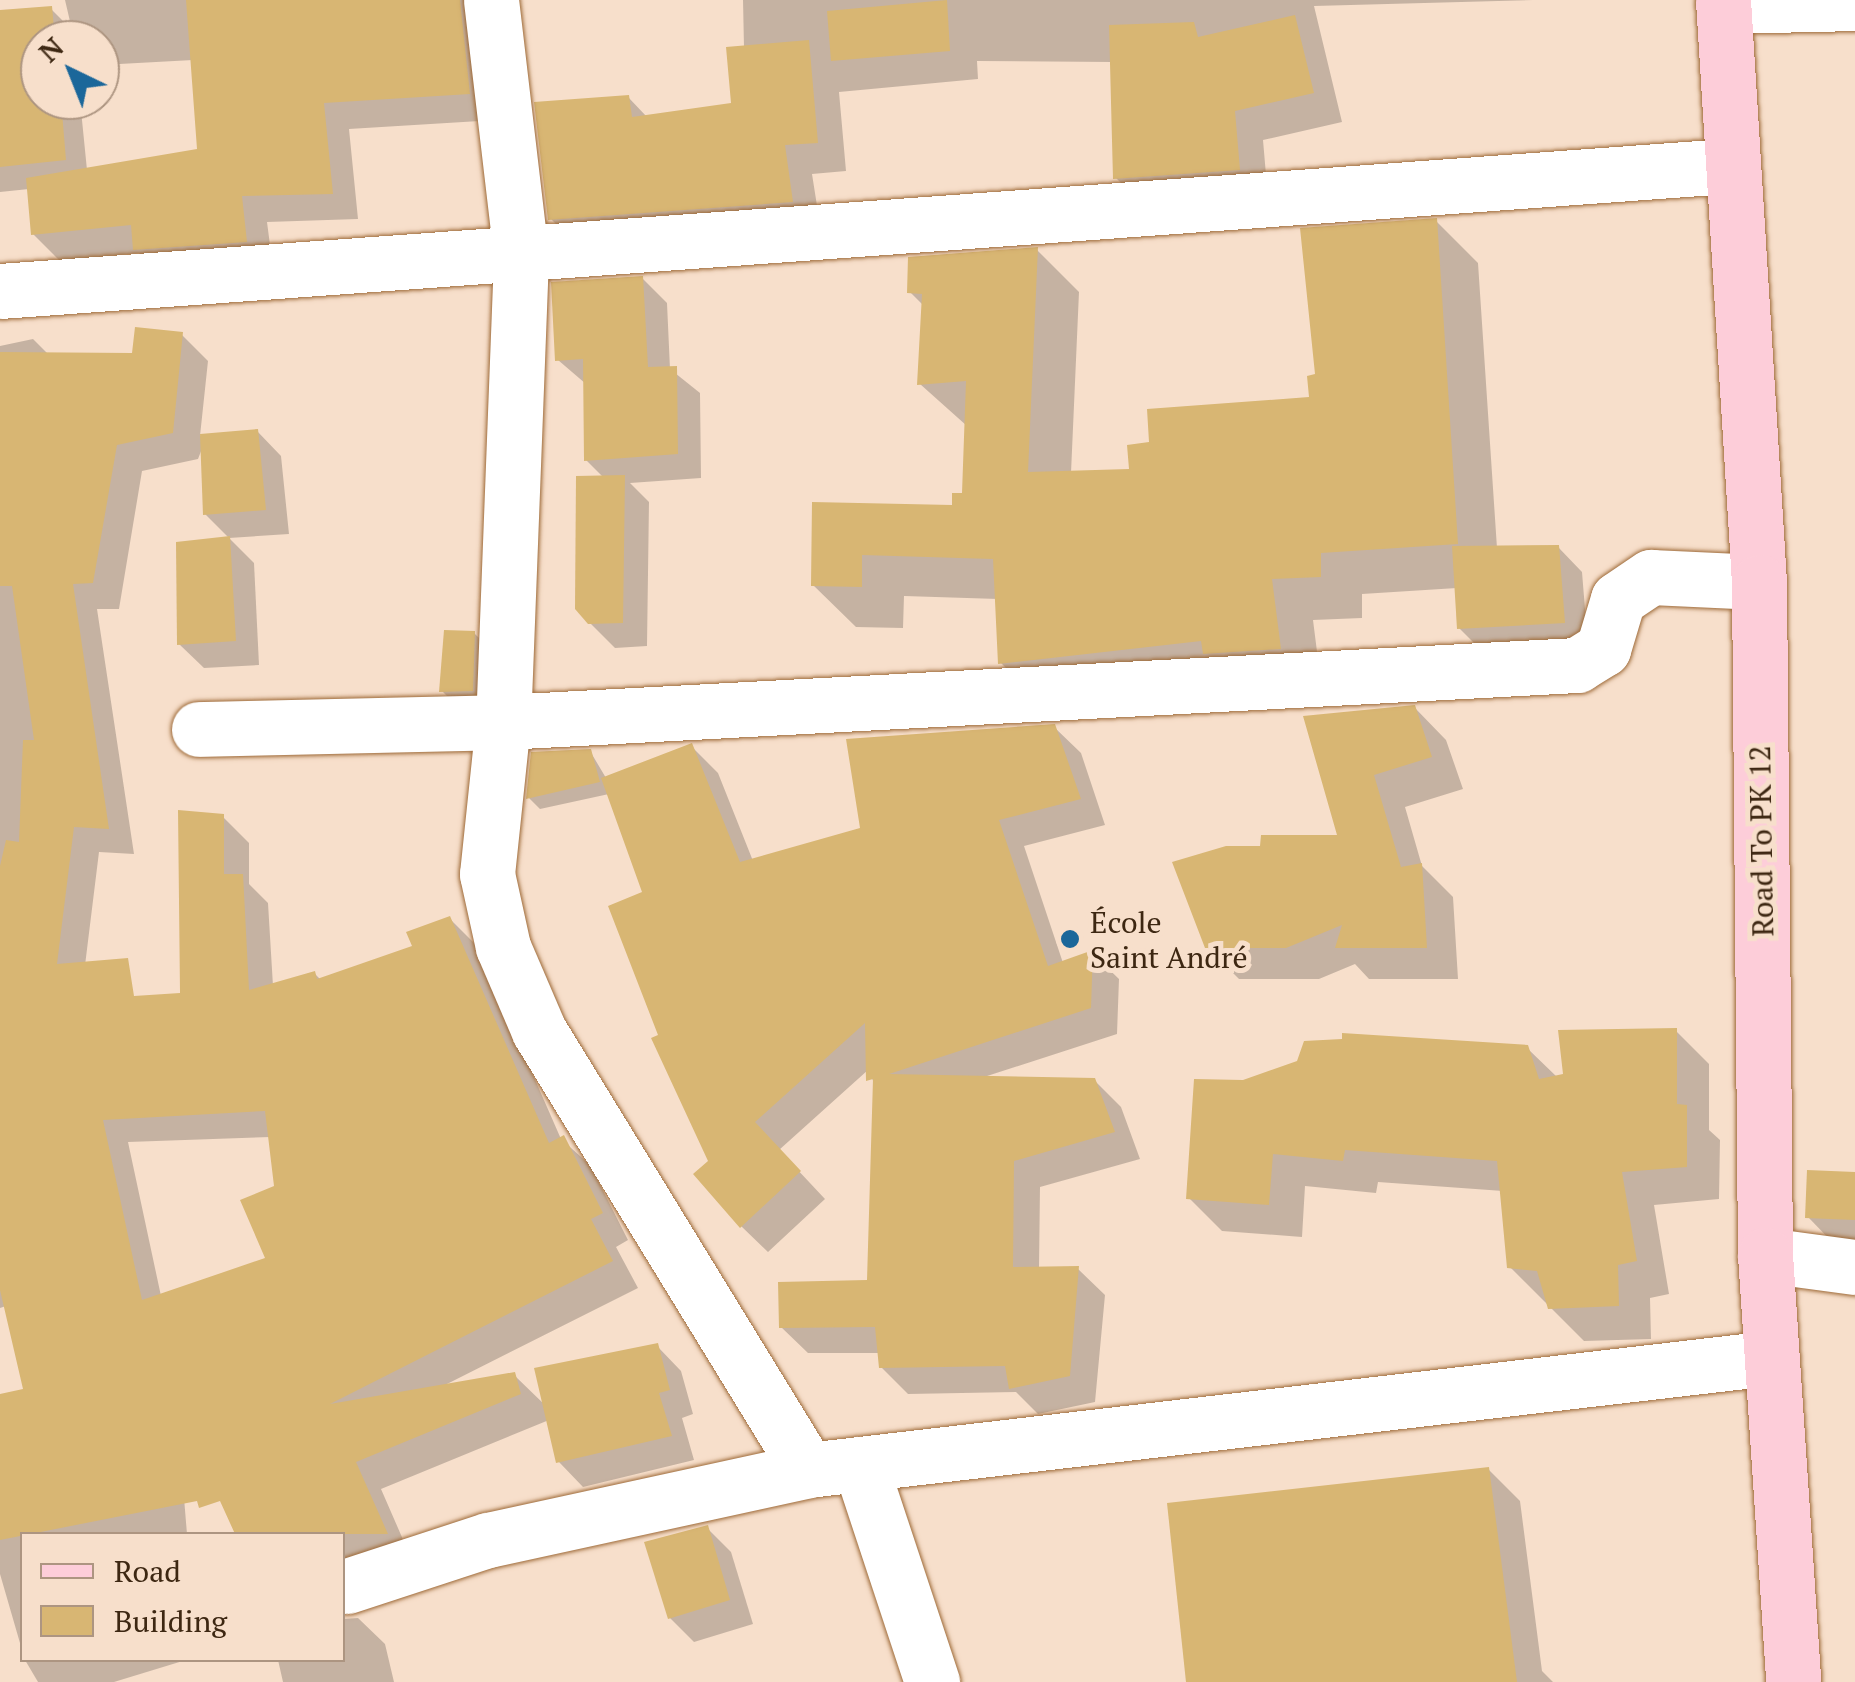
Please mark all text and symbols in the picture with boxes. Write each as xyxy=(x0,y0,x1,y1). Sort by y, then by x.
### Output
north arrow xyxy=(20,20,120,120)
text: N xyxy=(30,28,71,70)
street label: Road To PK 12 xyxy=(1741,745,1781,937)
place label: École Saint André xyxy=(1090,904,1248,974)
marker: École Saint André xyxy=(1059,928,1081,950)
legend xyxy=(20,1532,345,1662)
text: Road xyxy=(114,1551,181,1591)
text: Building xyxy=(114,1601,227,1641)

